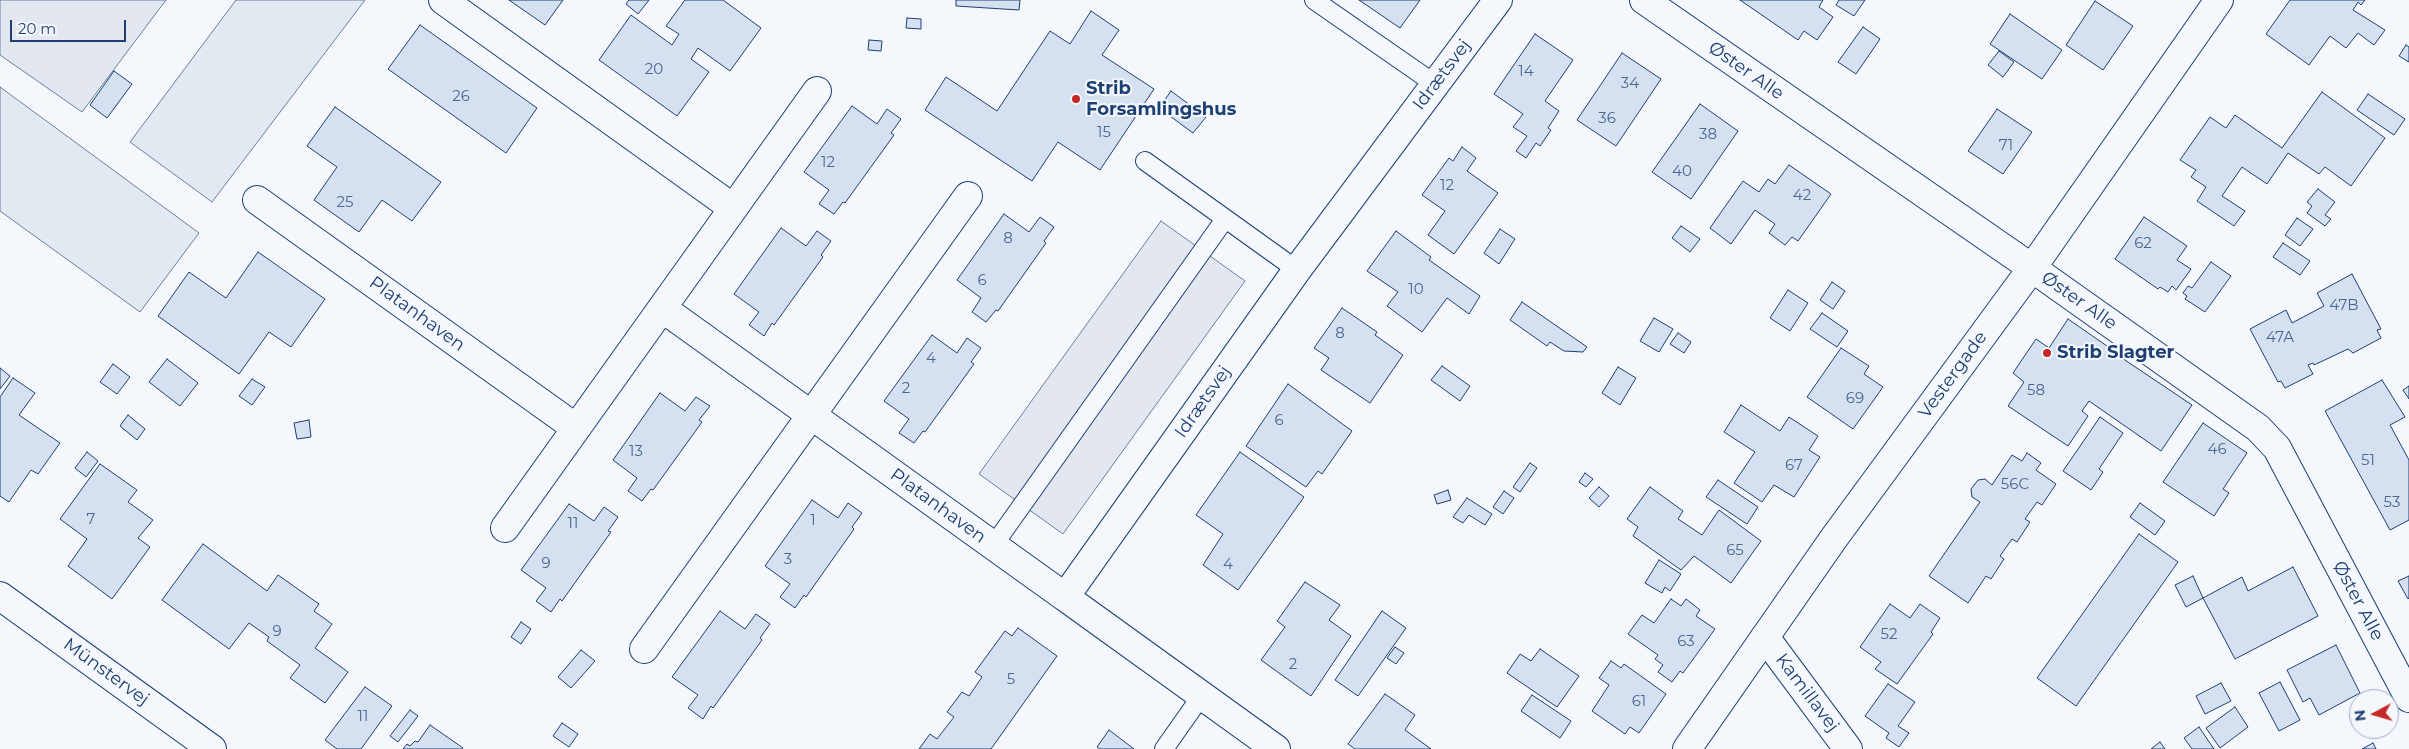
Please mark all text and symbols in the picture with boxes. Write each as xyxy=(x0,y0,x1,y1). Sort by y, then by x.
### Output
scale bar xyxy=(12,10,129,42)
text: 20 m xyxy=(18,19,56,38)
street label: Idrætsvej xyxy=(1408,35,1476,115)
street label: Øster Alle xyxy=(1704,37,1788,105)
house number: 20 xyxy=(645,61,663,79)
house number: 14 xyxy=(1518,63,1534,81)
house number: 34 xyxy=(1621,75,1639,93)
place label: Strib Forsamlingshus xyxy=(1086,78,1236,120)
house number: 26 xyxy=(452,88,470,106)
marker: Strib Forsamlingshus xyxy=(1070,93,1082,105)
house number: 36 xyxy=(1598,110,1616,128)
house number: 15 xyxy=(1097,124,1111,142)
house number: 38 xyxy=(1699,126,1717,144)
house number: 71 xyxy=(1999,137,2013,155)
house number: 12 xyxy=(821,154,835,172)
house number: 40 xyxy=(1672,163,1692,181)
house number: 12 xyxy=(1440,177,1454,195)
house number: 42 xyxy=(1793,187,1811,205)
house number: 25 xyxy=(336,194,354,212)
house number: 8 xyxy=(1003,230,1013,248)
house number: 62 xyxy=(2134,235,2152,253)
street label: Øster Alle xyxy=(2037,267,2121,335)
street label: Platanhaven xyxy=(365,272,469,356)
house number: 6 xyxy=(977,272,987,290)
house number: 10 xyxy=(1408,281,1424,299)
house number: 47B xyxy=(2329,297,2359,315)
house number: 8 xyxy=(1335,325,1345,343)
street label: Vestergade xyxy=(1914,327,1992,423)
house number: 47A xyxy=(2266,329,2294,347)
place label: Strib Slagter xyxy=(2057,342,2174,364)
marker: Strib Slagter xyxy=(2041,347,2053,359)
house number: 4 xyxy=(926,350,936,368)
street label: Idrætsvej xyxy=(1170,362,1236,442)
house number: 2 xyxy=(902,380,910,398)
house number: 58 xyxy=(2027,382,2045,400)
house number: 69 xyxy=(1846,390,1864,408)
house number: 6 xyxy=(1274,412,1284,430)
house number: 46 xyxy=(2207,441,2227,459)
house number: 13 xyxy=(629,443,643,461)
house number: 51 xyxy=(2361,452,2375,470)
house number: 67 xyxy=(1785,457,1803,475)
street label: Platanhaven xyxy=(886,464,990,548)
house number: 56C xyxy=(2001,476,2029,494)
house number: 53 xyxy=(2384,494,2400,512)
house number: 7 xyxy=(87,511,95,529)
house number: 1 xyxy=(810,512,816,530)
house number: 11 xyxy=(568,515,578,533)
house number: 65 xyxy=(1726,542,1744,560)
house number: 3 xyxy=(784,551,792,569)
house number: 9 xyxy=(541,555,551,573)
house number: 4 xyxy=(1223,556,1233,574)
street label: Øster Alle xyxy=(2328,557,2388,645)
house number: 9 xyxy=(272,623,282,641)
house number: 52 xyxy=(1881,626,1897,644)
house number: 63 xyxy=(1677,633,1695,651)
street label: Münstervej xyxy=(59,634,153,710)
street label: Kamillavej xyxy=(1771,650,1843,736)
house number: 2 xyxy=(1289,656,1297,674)
house number: 5 xyxy=(1007,671,1015,689)
north arrow xyxy=(2349,689,2399,739)
house number: 61 xyxy=(1632,693,1646,711)
house number: 11 xyxy=(358,708,368,726)
text: N xyxy=(2351,709,2370,722)

